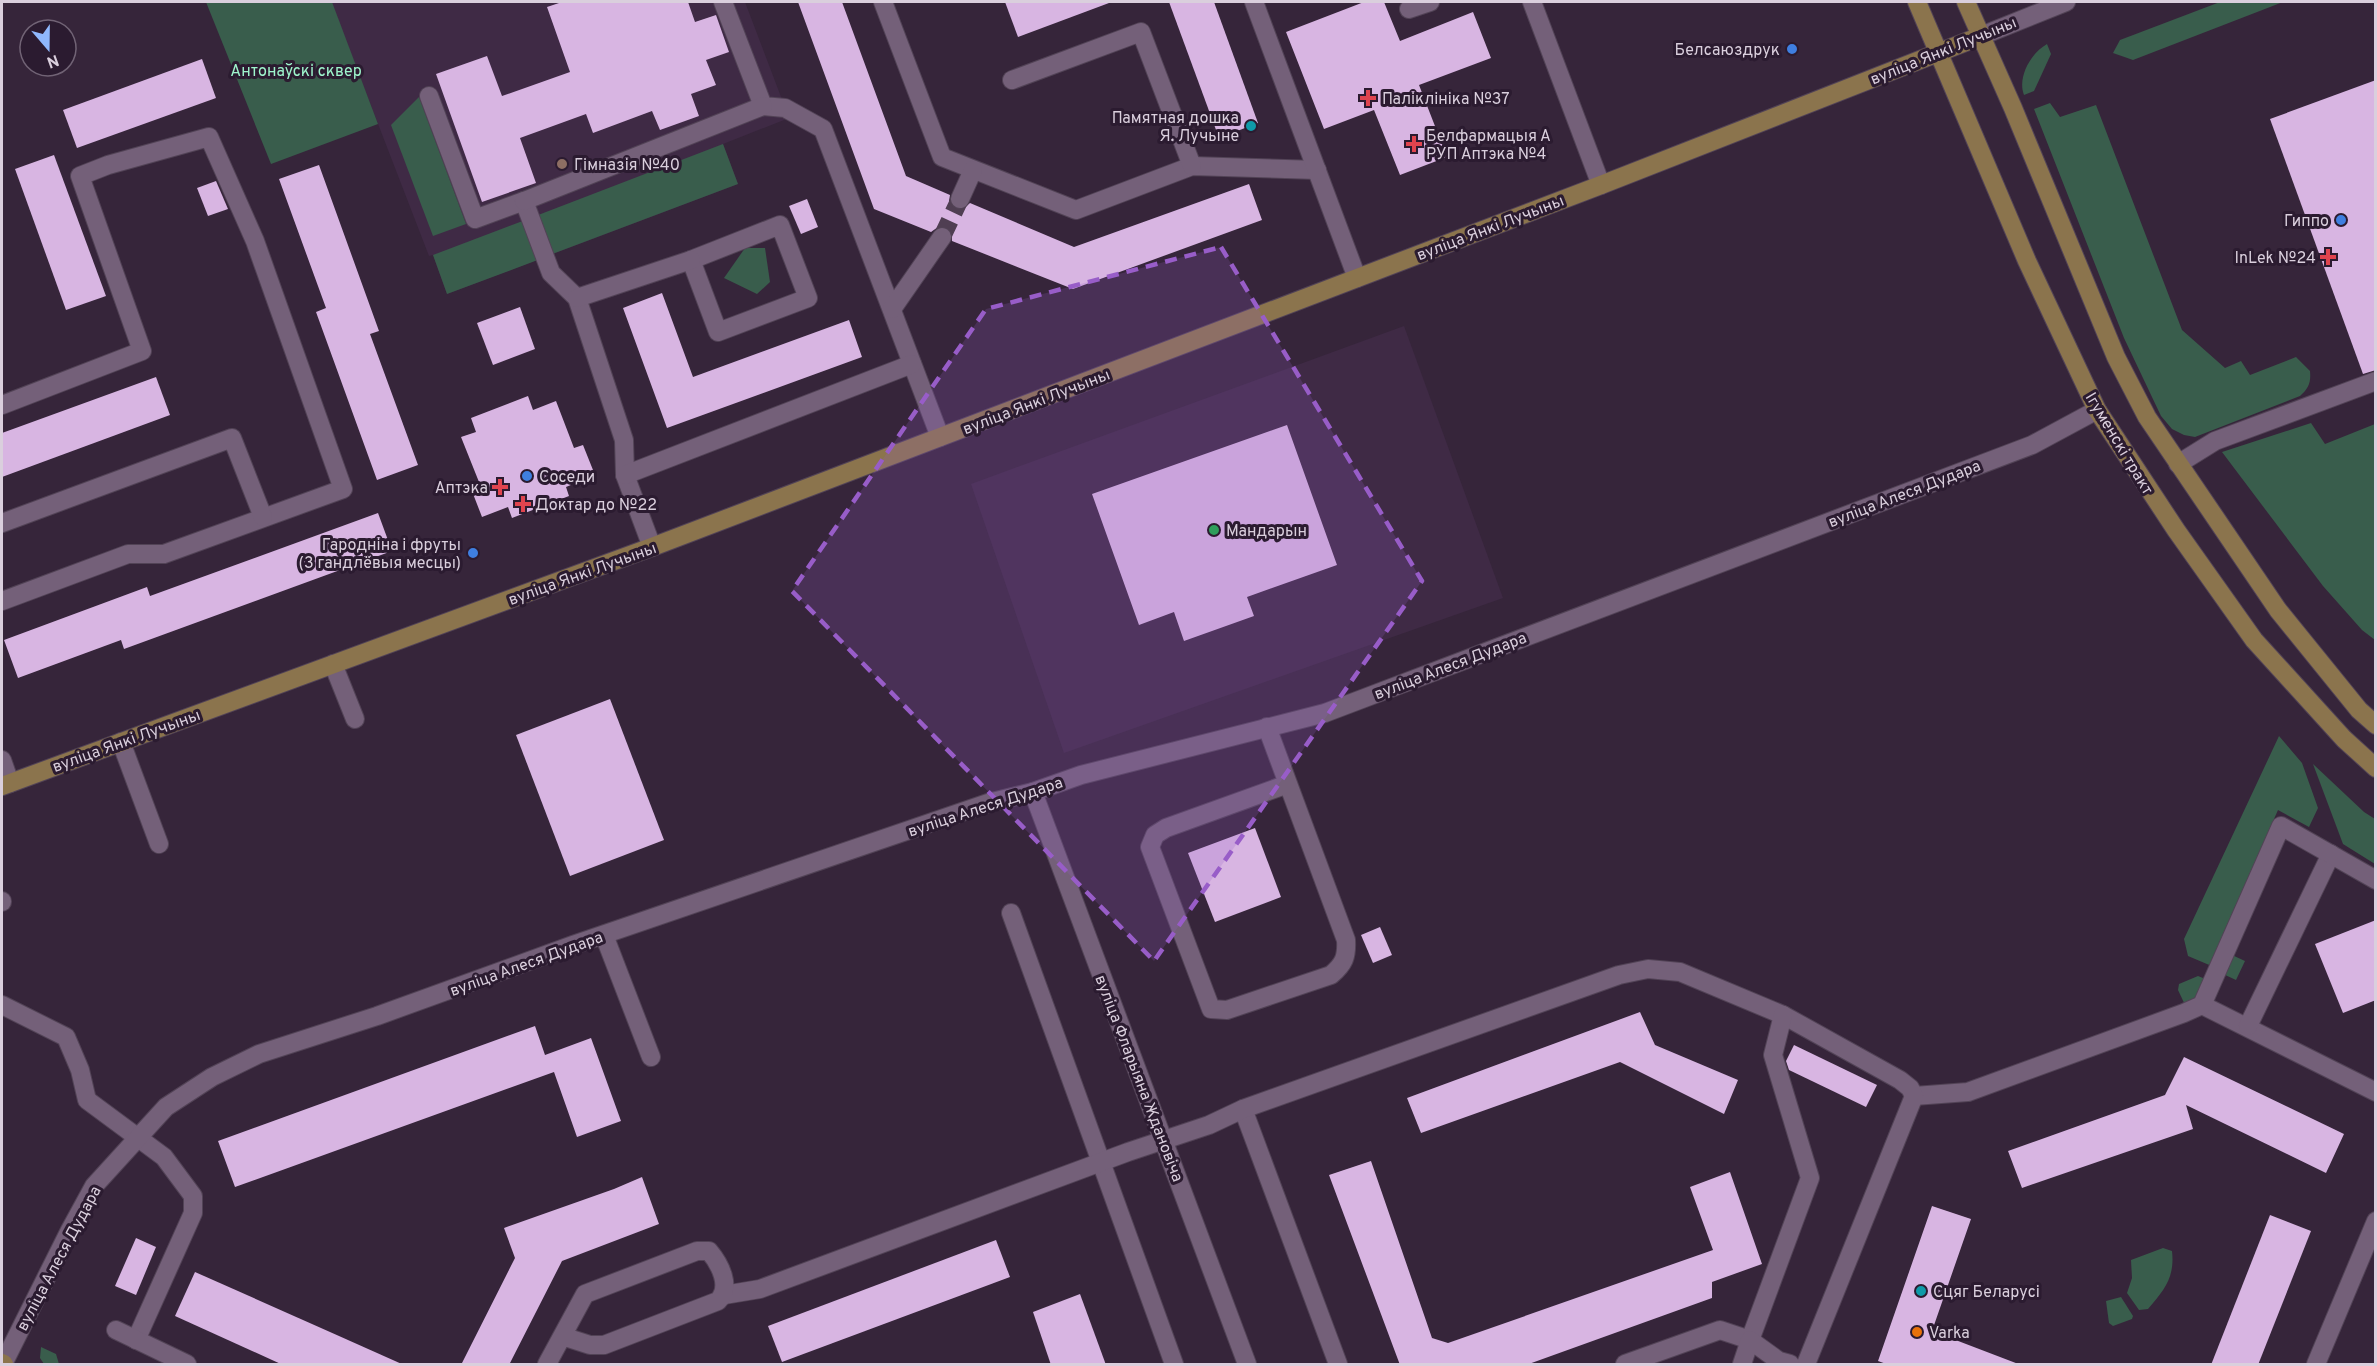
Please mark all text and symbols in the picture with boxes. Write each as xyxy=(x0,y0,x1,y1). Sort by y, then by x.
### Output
street label: вуліца Янкі Лучыны xyxy=(1868,13,2020,90)
north arrow xyxy=(18,18,78,78)
place label: Белсаюздрук xyxy=(1675,41,1780,61)
marker: Белсаюздрук xyxy=(1785,42,1799,56)
text: N xyxy=(44,49,61,72)
park label: Антонаўскі сквер xyxy=(230,62,362,82)
marker: Паліклініка №37 xyxy=(1359,89,1377,107)
place label: Паліклініка №37 xyxy=(1382,90,1510,110)
place label: Памятная дошка Я. Лучыне xyxy=(1112,109,1239,147)
marker: Памятная дошка Я. Лучыне xyxy=(1244,119,1258,133)
place label: Белфармацыя А РУП Аптэка №4 xyxy=(1426,127,1551,165)
marker: Белфармацыя А РУП Аптэка №4 xyxy=(1407,137,1421,151)
place label: Гімназія №40 xyxy=(574,156,680,176)
marker: Гімназія №40 xyxy=(555,157,569,171)
street label: вуліца Янкі Лучыны xyxy=(1414,192,1567,266)
place label: Гиппо xyxy=(2284,212,2329,232)
marker: Гиппо xyxy=(2334,213,2348,227)
place label: InLek №24 xyxy=(2234,249,2316,269)
marker: InLek №24 xyxy=(2321,250,2335,264)
street label: вуліца Янкі Лучыны xyxy=(960,366,1113,440)
street label: Ігуменскі тракт xyxy=(2080,389,2157,499)
street label: вуліца Алеся Дудара xyxy=(1826,457,1984,533)
place label: Соседи xyxy=(539,468,595,488)
marker: Соседи xyxy=(520,469,534,483)
place label: Аптэка xyxy=(435,479,488,499)
marker: Аптэка xyxy=(493,480,507,494)
place label: Доктар до №22 xyxy=(535,496,657,516)
marker: Доктар до №22 xyxy=(516,497,530,511)
place label: Мандарын xyxy=(1226,522,1307,542)
marker: Мандарын xyxy=(1207,523,1221,537)
place label: Гародніна і фруты (3 гандлёвыя месцы) xyxy=(299,536,461,574)
street label: вуліца Янкі Лучыны xyxy=(506,539,659,611)
marker: Гародніна і фруты (3 гандлёвыя месцы) xyxy=(466,546,480,560)
street label: вуліца Алеся Дудара xyxy=(1372,629,1530,705)
street label: вуліца Янкі Лучыны xyxy=(50,706,203,778)
street label: вуліца Алеся Дудара xyxy=(906,773,1066,842)
street label: вуліца Алеся Дудара xyxy=(447,928,606,1002)
street label: вуліца Фларыяна Ждановіча xyxy=(1089,972,1187,1185)
street label: вуліца Алеся Дудара xyxy=(13,1183,107,1335)
place label: Сцяг Беларусі xyxy=(1933,1283,2040,1303)
marker: Сцяг Беларусі xyxy=(1914,1284,1928,1298)
place label: Varka xyxy=(1929,1324,1970,1344)
marker: Varka xyxy=(1910,1325,1924,1339)

